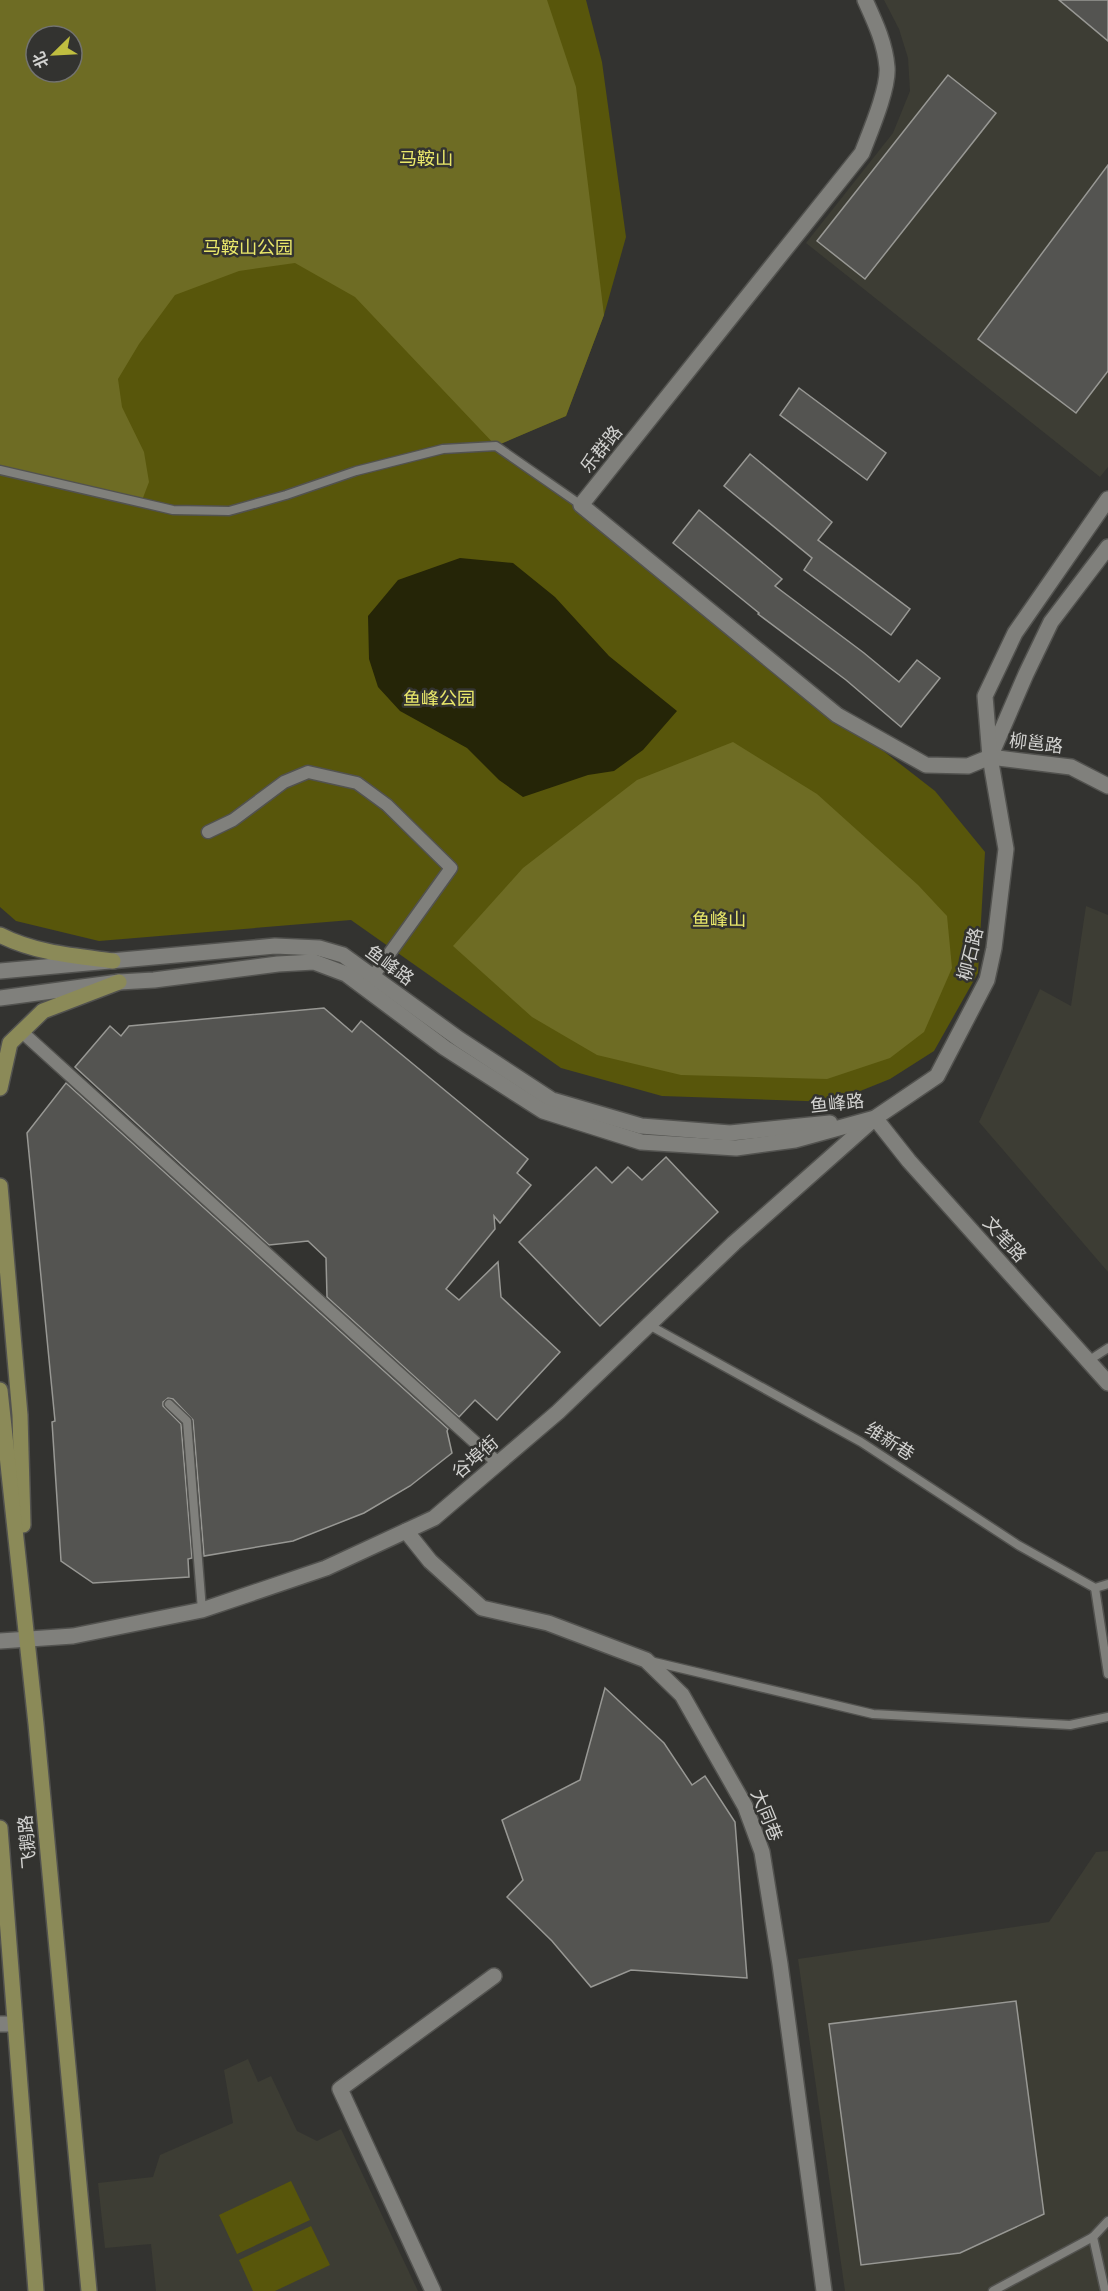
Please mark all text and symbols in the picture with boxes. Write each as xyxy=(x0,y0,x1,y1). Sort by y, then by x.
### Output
north arrow xyxy=(24,24,84,84)
text: 北 xyxy=(28,49,53,71)
park label: 马鞍山 xyxy=(399,147,453,170)
park label: 马鞍山公园 xyxy=(203,236,293,259)
street label: 乐群路 xyxy=(575,421,627,477)
park label: 鱼峰公园 xyxy=(403,687,475,710)
street label: 柳邕路 xyxy=(1008,728,1064,758)
park label: 鱼峰山 xyxy=(692,908,746,931)
street label: 柳石路 xyxy=(952,925,988,983)
street label: 鱼峰路 xyxy=(361,940,419,990)
street label: 鱼峰路 xyxy=(809,1089,865,1117)
street label: 文笔路 xyxy=(978,1211,1032,1267)
street label: 维新巷 xyxy=(861,1417,919,1465)
street label: 谷埠街 xyxy=(447,1431,503,1483)
street label: 大同巷 xyxy=(746,1786,788,1844)
street label: 飞鹅路 xyxy=(13,1814,41,1870)

